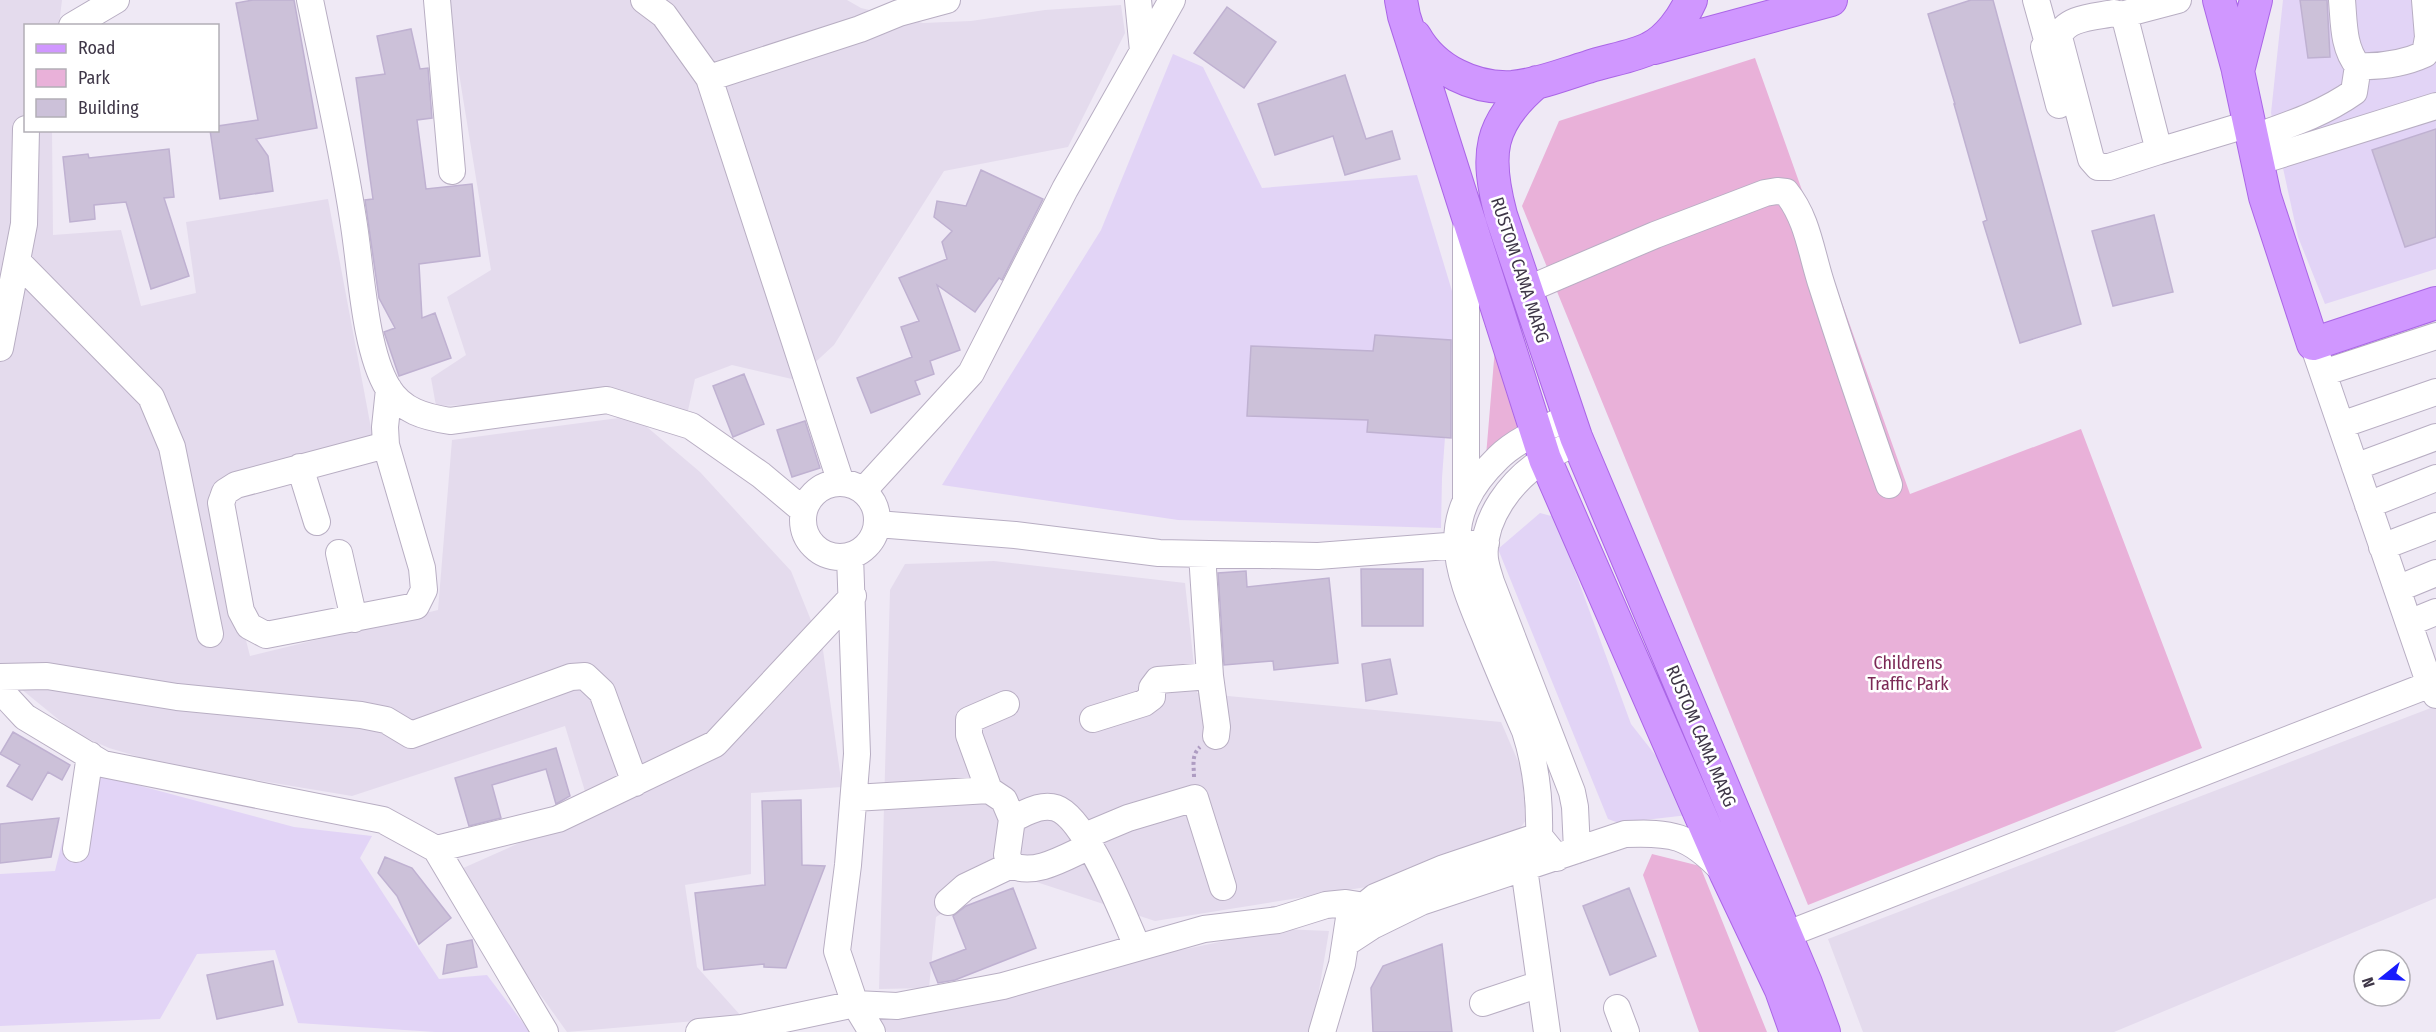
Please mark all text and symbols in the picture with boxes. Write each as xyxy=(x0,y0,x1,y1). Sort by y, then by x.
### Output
legend xyxy=(24,24,219,132)
text: Road xyxy=(78,37,115,59)
text: Park xyxy=(78,67,111,89)
text: Building xyxy=(78,97,139,119)
street label: RUSTOM CAMA MARG xyxy=(1486,194,1554,346)
park label: Childrens Traffic Park xyxy=(1867,652,1949,695)
street label: RUSTOM CAMA MARG xyxy=(1661,662,1741,810)
north arrow xyxy=(2352,948,2412,1008)
text: N xyxy=(2358,975,2379,990)

